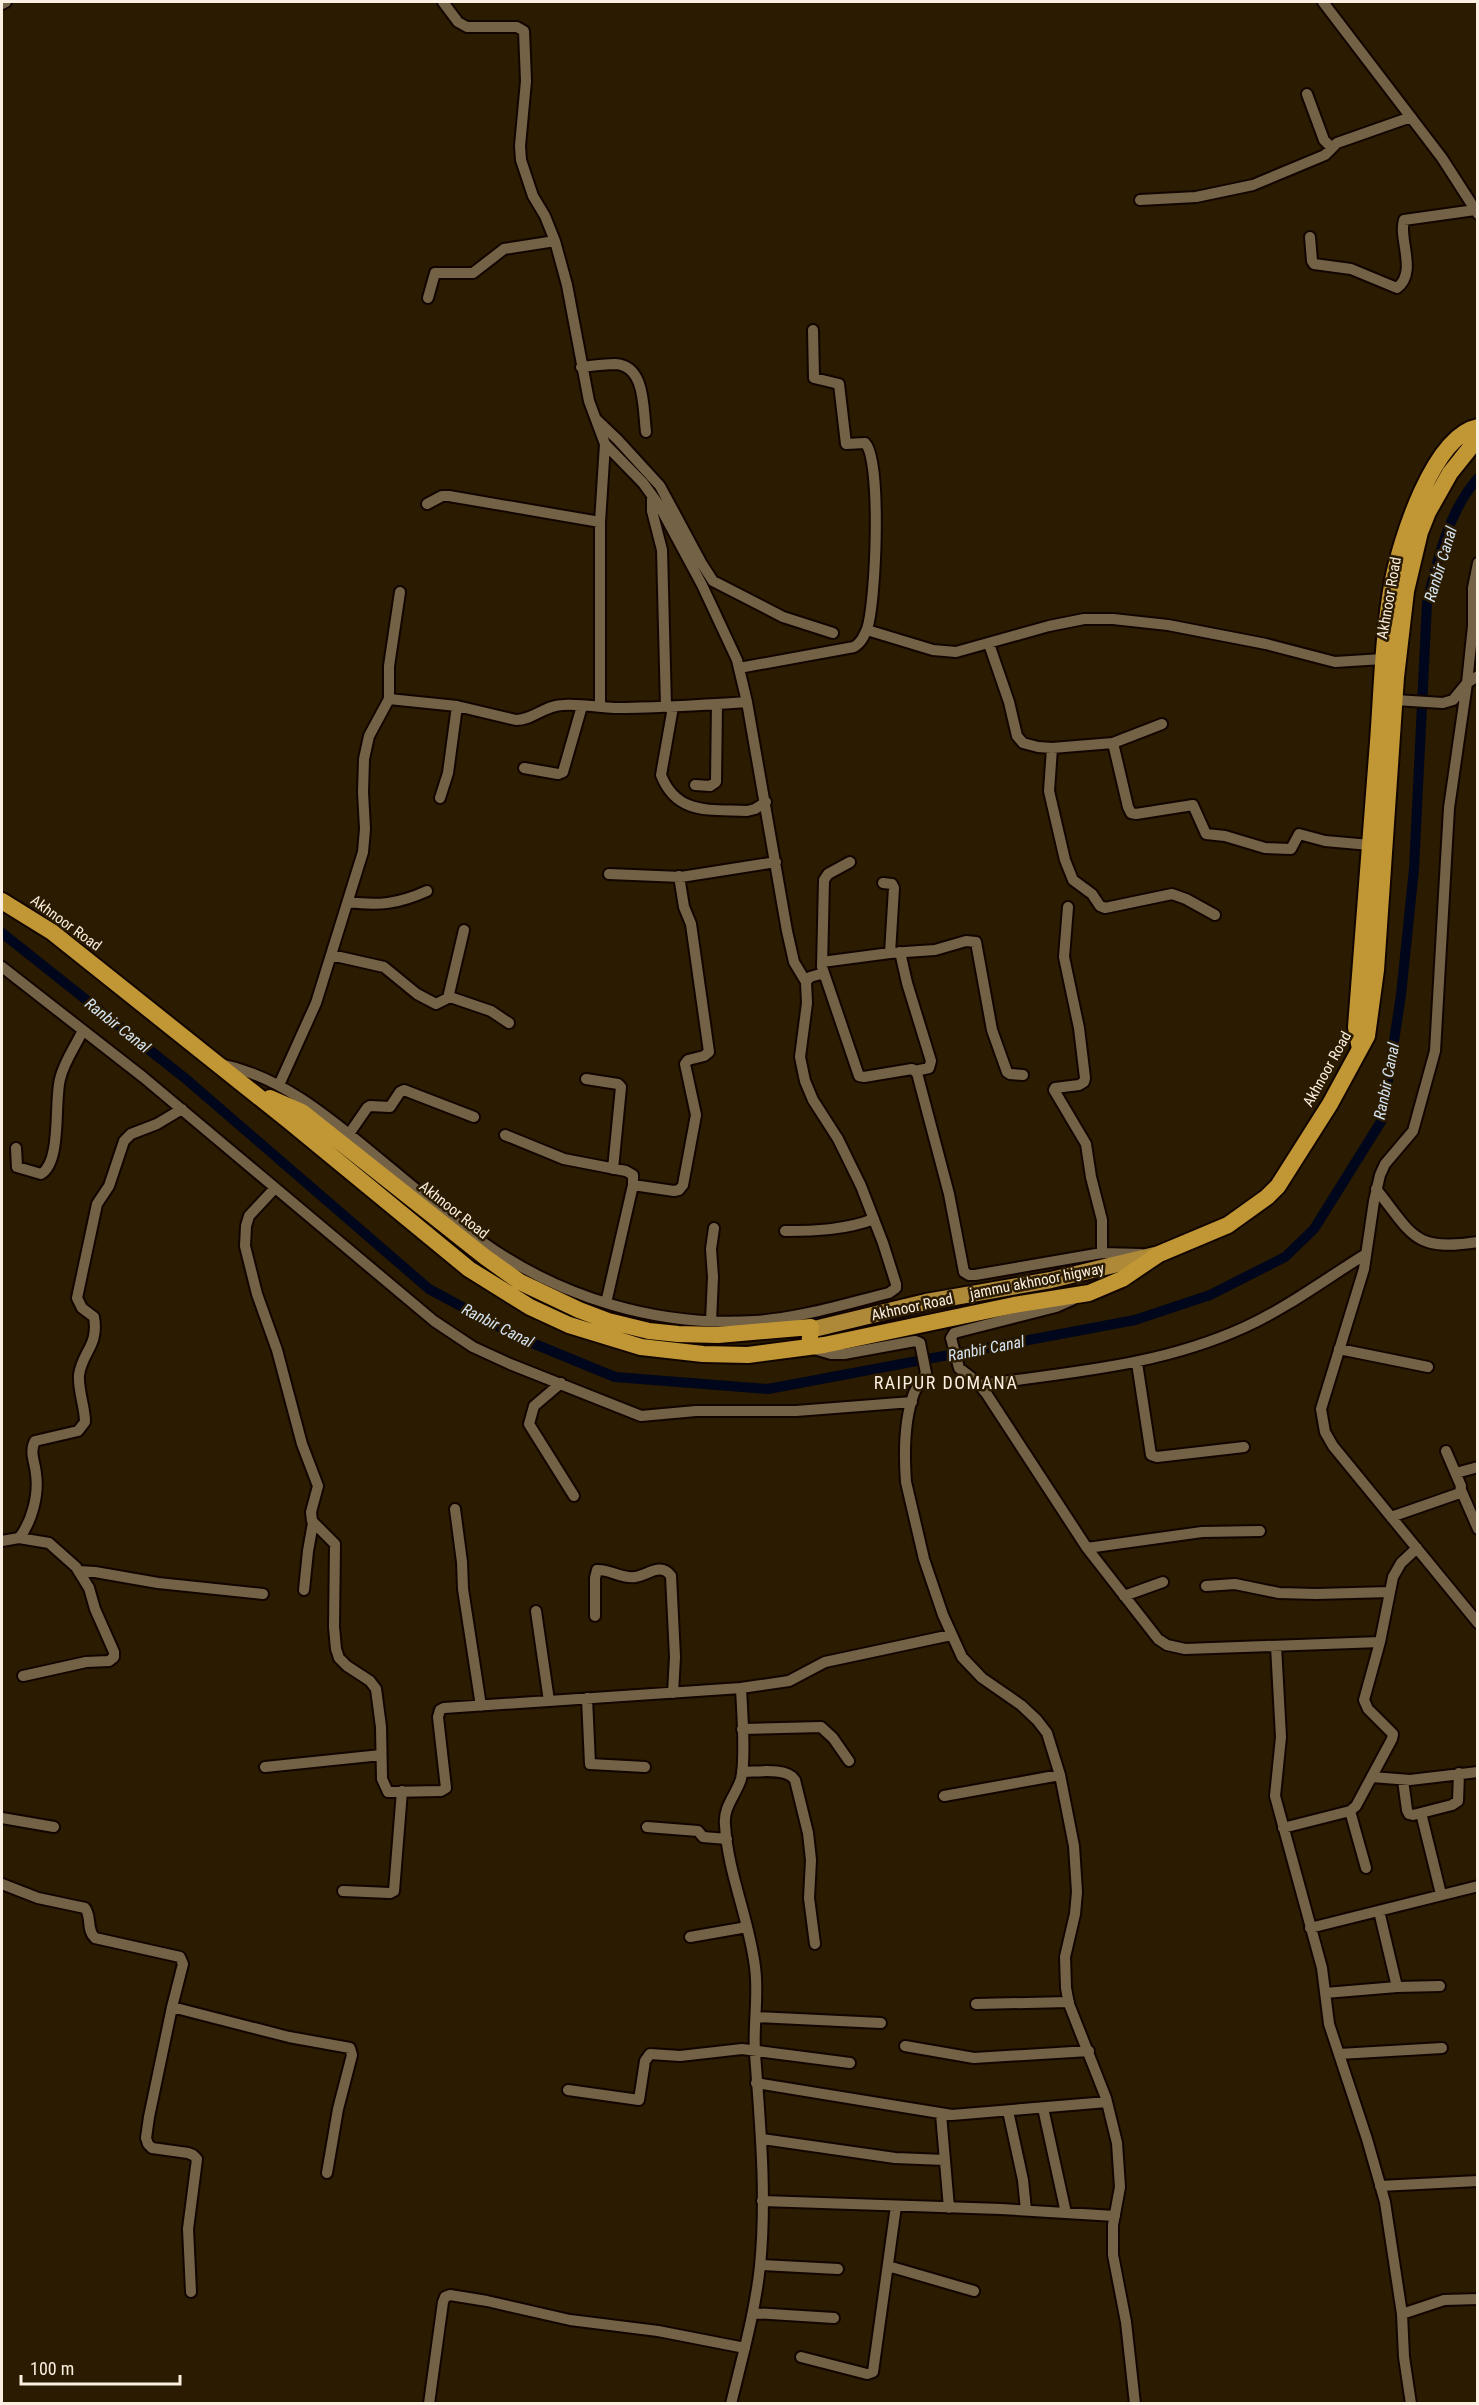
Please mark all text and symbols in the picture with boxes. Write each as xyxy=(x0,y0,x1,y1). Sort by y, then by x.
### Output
water label: Ranbir Canal xyxy=(1420,524,1461,604)
street label: Akhnoor Road xyxy=(1373,556,1405,640)
street label: Akhnoor Road xyxy=(27,891,105,955)
water label: Ranbir Canal xyxy=(81,994,154,1057)
street label: Akhnoor Road xyxy=(1299,1028,1355,1110)
water label: Ranbir Canal xyxy=(1370,1041,1403,1121)
street label: Akhnoor Road xyxy=(416,1177,492,1243)
street label: jammu akhnoor higway xyxy=(967,1259,1106,1303)
street label: Akhnoor Road xyxy=(869,1290,955,1324)
water label: Ranbir Canal xyxy=(459,1299,537,1352)
water label: Ranbir Canal xyxy=(946,1332,1026,1365)
district label: RAIPUR DOMANA xyxy=(874,1372,1018,1393)
scale bar xyxy=(21,2348,180,2386)
text: 100 m xyxy=(30,2358,74,2379)

